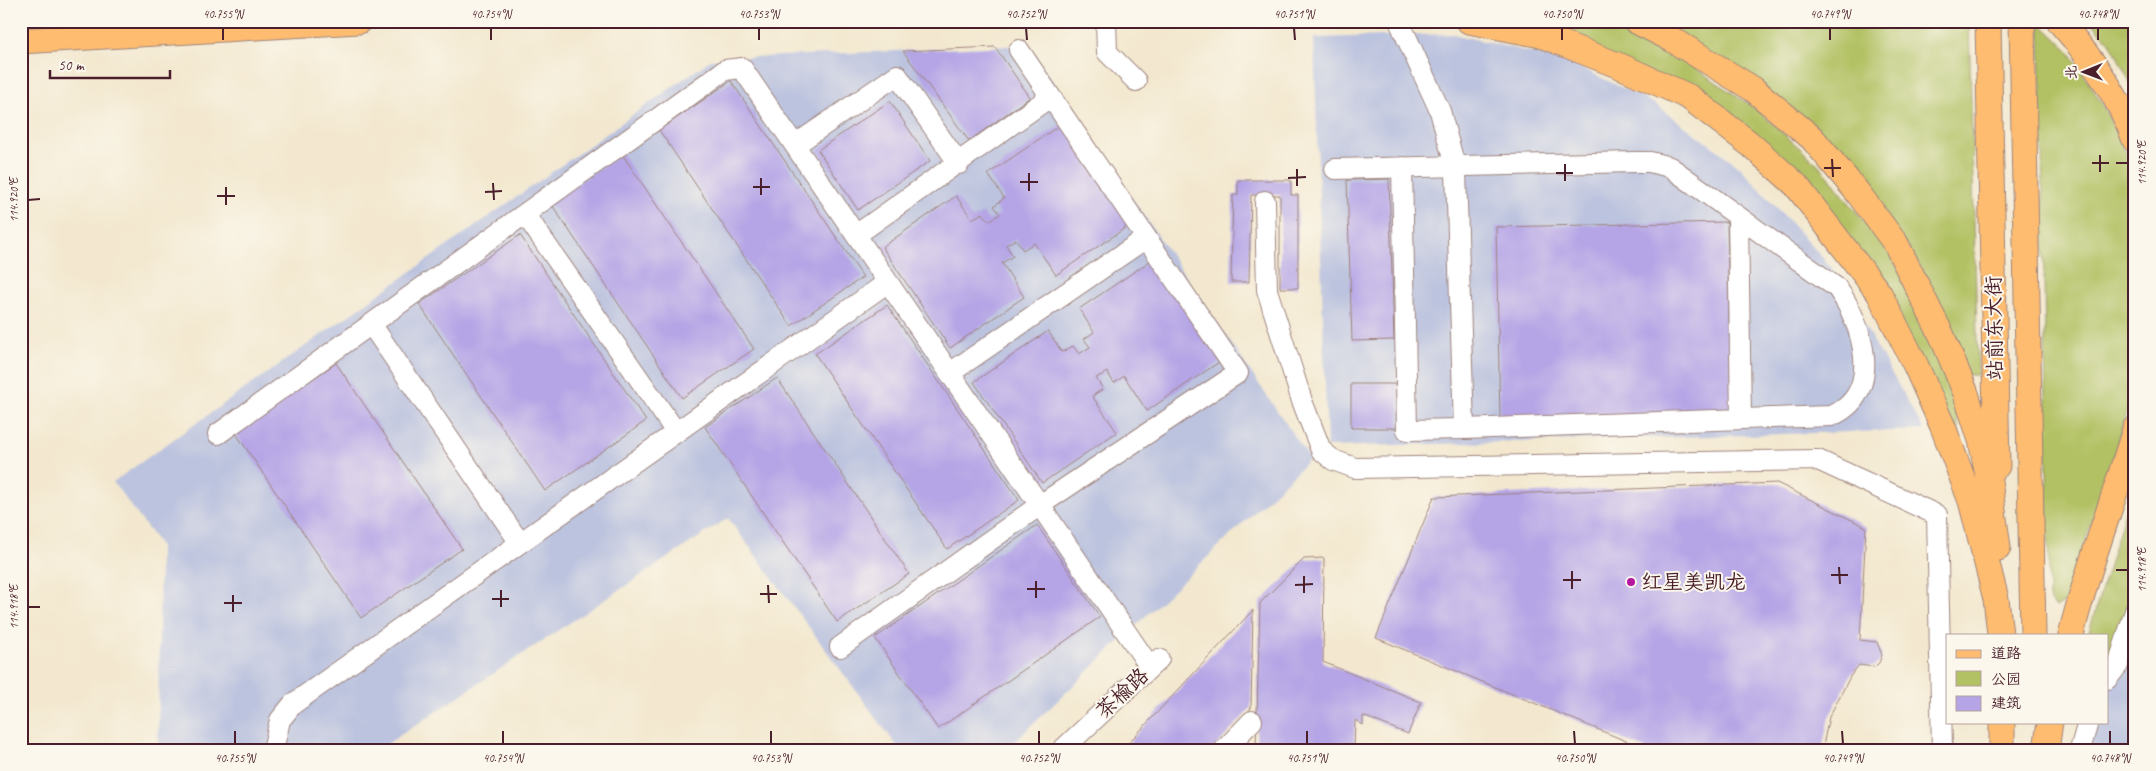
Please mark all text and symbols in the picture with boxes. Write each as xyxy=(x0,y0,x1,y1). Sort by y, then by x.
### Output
text: 40.755°N xyxy=(203,6,245,22)
text: 40.754°N xyxy=(471,6,513,22)
text: 40.753°N xyxy=(739,6,781,22)
text: 40.752°N xyxy=(1006,6,1048,22)
text: 40.751°N xyxy=(1274,6,1316,22)
text: 40.750°N xyxy=(1542,6,1584,22)
text: 40.749°N xyxy=(1810,6,1852,22)
text: 40.748°N xyxy=(2078,6,2120,22)
scale bar xyxy=(50,48,170,80)
north arrow xyxy=(2058,48,2108,98)
text: 50 m xyxy=(58,56,85,75)
text: 北 xyxy=(2063,65,2080,79)
text: 114.920°E xyxy=(2134,139,2150,185)
text: 114.920°E xyxy=(6,176,22,222)
street label: 站前东大街 xyxy=(1980,275,2008,381)
text: 114.918°E xyxy=(2134,546,2150,592)
place label: 红星美凯龙 xyxy=(1641,569,1746,595)
marker: 红星美凯龙 xyxy=(1625,576,1637,588)
text: 114.918°E xyxy=(6,583,22,629)
legend xyxy=(1946,634,2108,724)
text: 道路 xyxy=(1991,644,2021,663)
street label: 茶榆路 xyxy=(1090,662,1154,724)
text: 公园 xyxy=(1991,670,2021,689)
text: 建筑 xyxy=(1991,694,2021,713)
text: 40.755°N xyxy=(215,750,257,766)
text: 40.754°N xyxy=(483,750,525,766)
text: 40.753°N xyxy=(751,750,793,766)
text: 40.752°N xyxy=(1019,750,1061,766)
text: 40.751°N xyxy=(1287,750,1329,766)
text: 40.750°N xyxy=(1555,750,1597,766)
text: 40.749°N xyxy=(1823,750,1865,766)
text: 40.748°N xyxy=(2090,750,2132,766)

